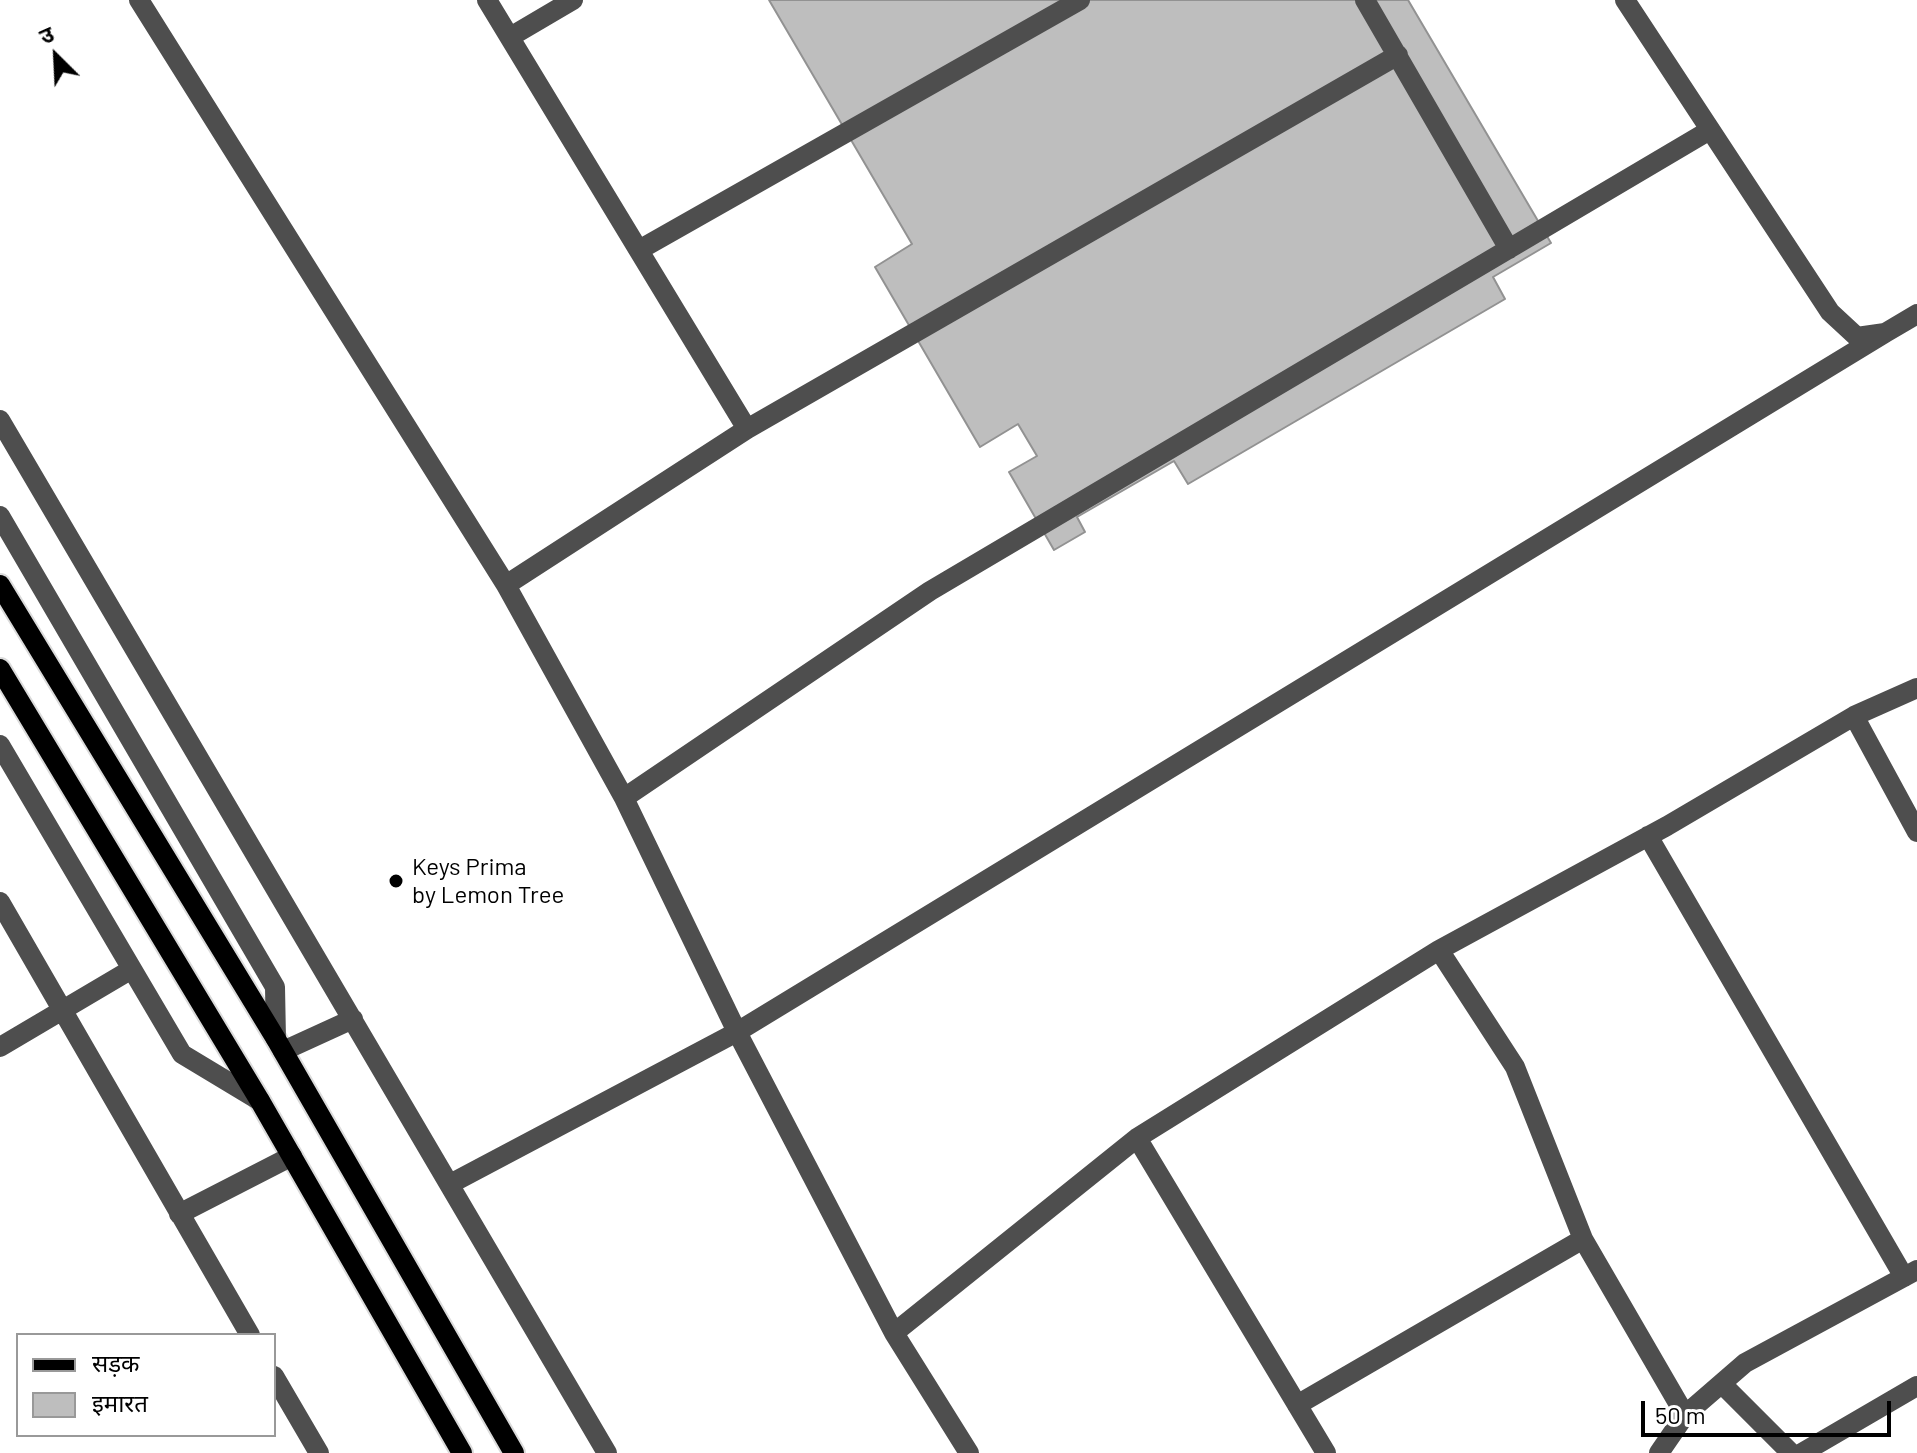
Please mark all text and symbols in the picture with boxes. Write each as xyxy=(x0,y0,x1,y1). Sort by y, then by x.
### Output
north arrow xyxy=(16,16,96,96)
text: उ xyxy=(35,20,57,49)
place label: Keys Prima by Lemon Tree xyxy=(412,853,564,909)
marker: Keys Prima by Lemon Tree xyxy=(387,872,405,890)
legend xyxy=(16,1333,276,1437)
text: सड़क xyxy=(92,1348,140,1377)
scale bar xyxy=(1645,1385,1895,1435)
text: इमारत xyxy=(92,1388,148,1417)
text: 50 m xyxy=(1655,1400,1706,1429)

